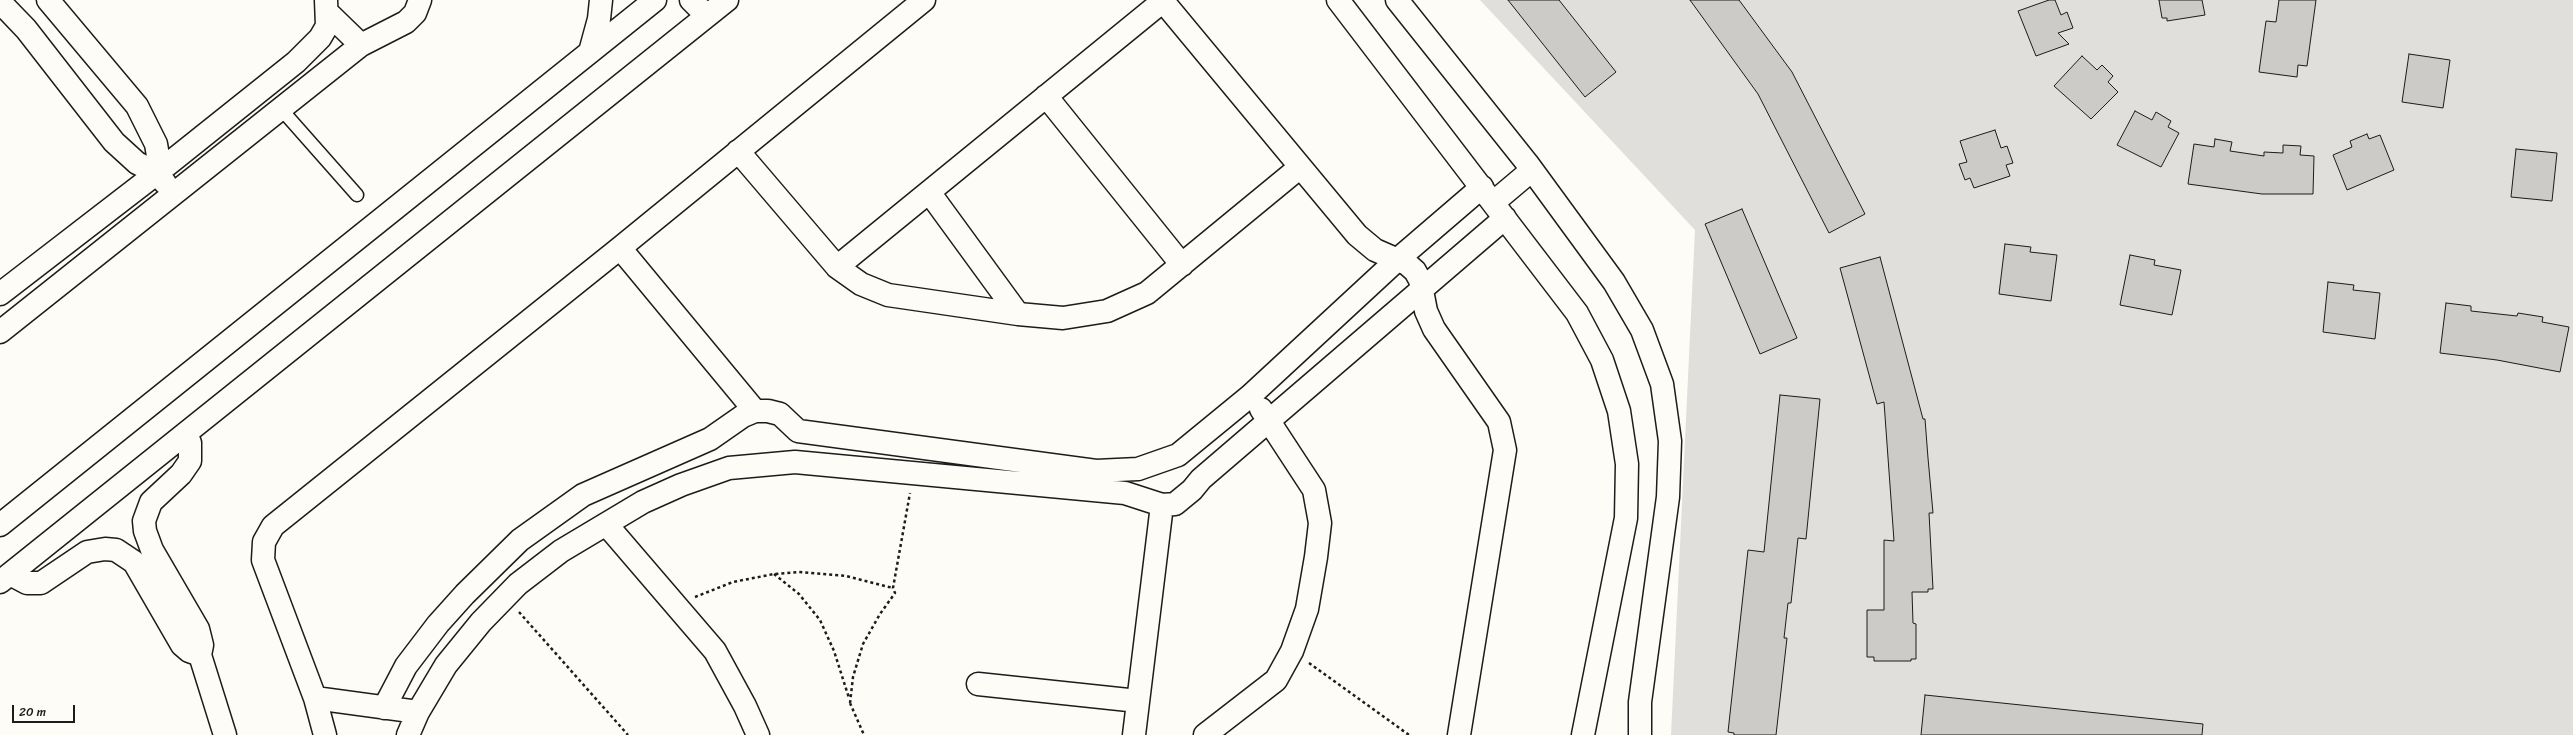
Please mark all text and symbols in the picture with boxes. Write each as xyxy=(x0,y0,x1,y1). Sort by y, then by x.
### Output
scale bar xyxy=(14,697,77,723)
text: 20 m xyxy=(19,701,46,723)

